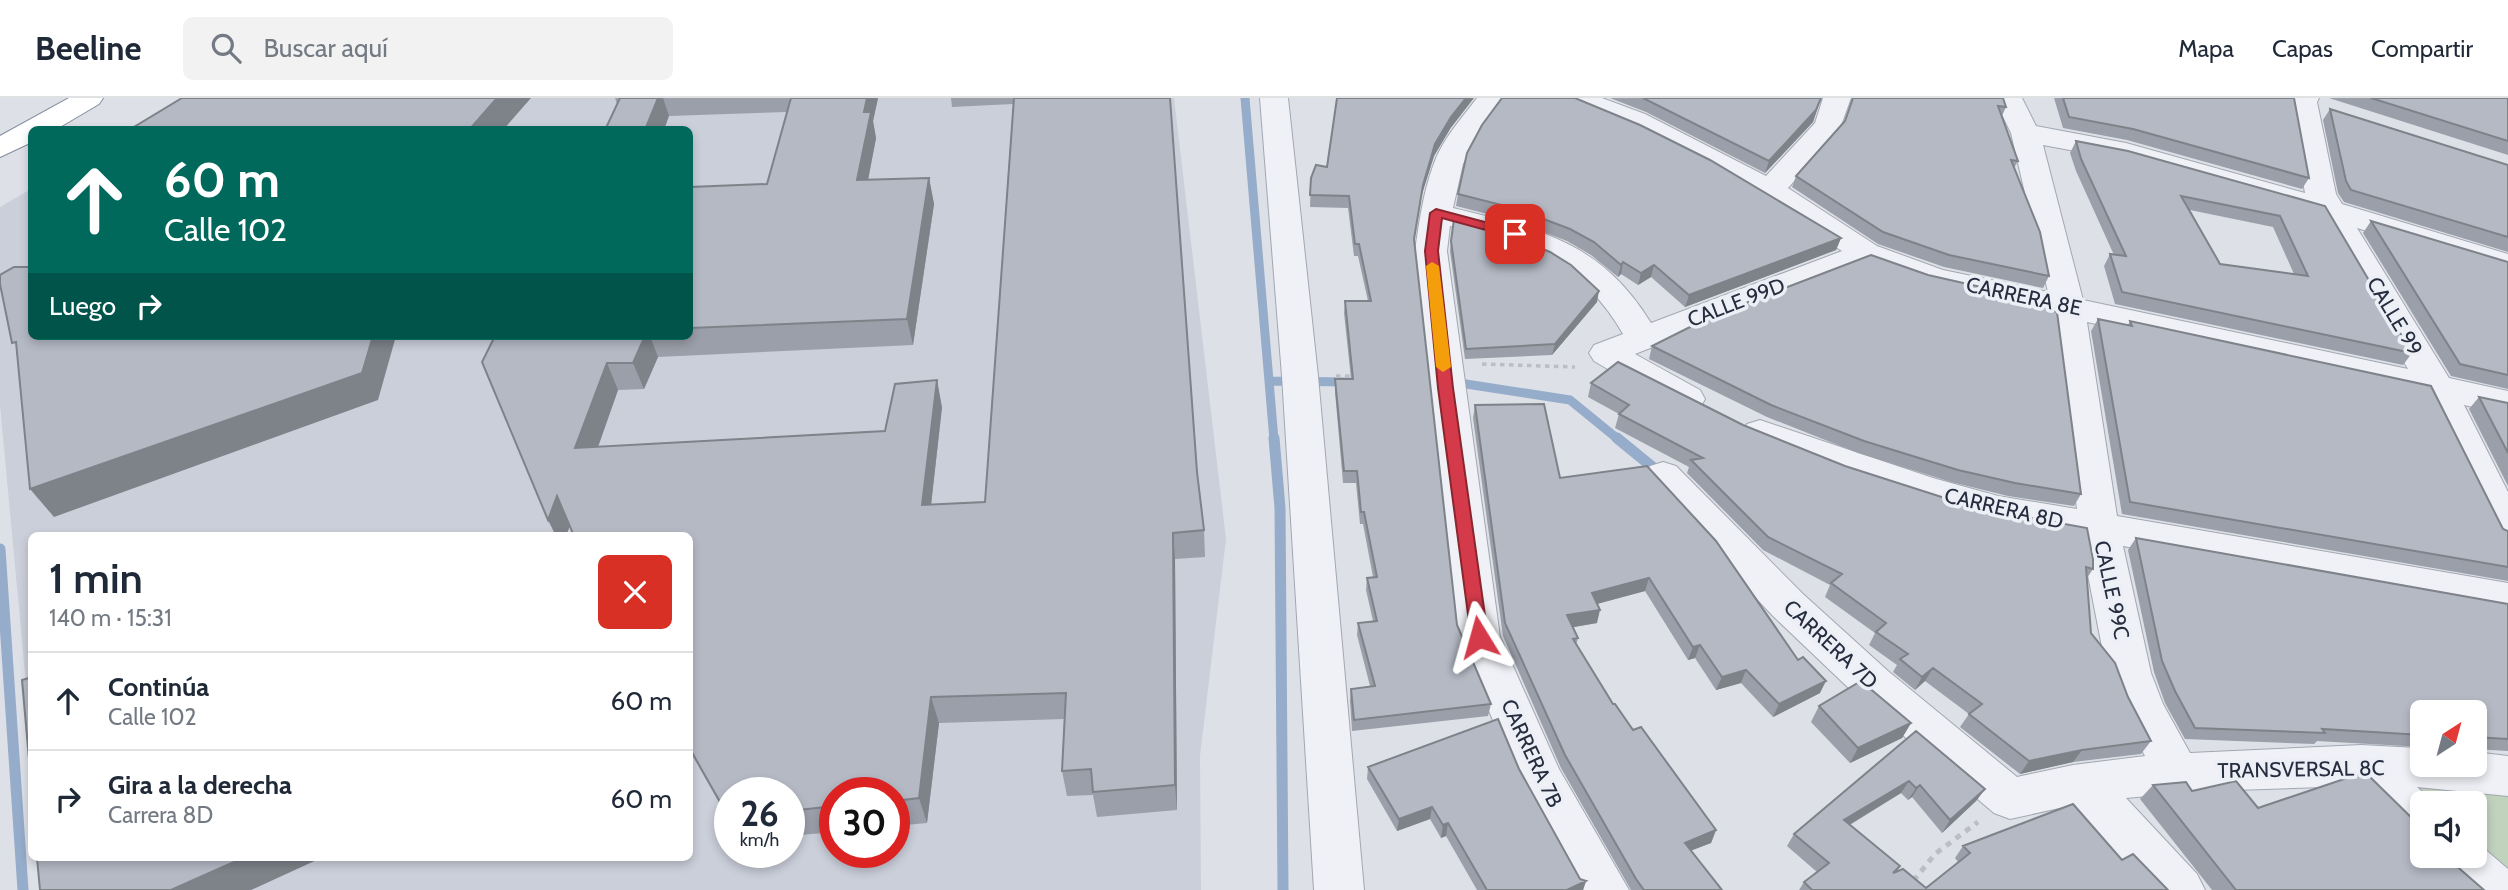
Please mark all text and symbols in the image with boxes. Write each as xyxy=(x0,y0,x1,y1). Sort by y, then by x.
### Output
search box xyxy=(183,17,673,80)
text: Beeline xyxy=(35,28,141,68)
icon: search xyxy=(207,29,245,67)
text: Buscar aquí xyxy=(263,32,388,64)
text: Mapa xyxy=(2178,34,2234,63)
text: Capas xyxy=(2272,34,2333,63)
text: Compartir xyxy=(2371,34,2473,63)
text: 60 m xyxy=(164,150,280,209)
icon: ahead xyxy=(49,154,140,245)
pin xyxy=(1485,204,1545,264)
text: Calle 102 xyxy=(164,210,287,249)
icon: arrive xyxy=(1496,215,1534,253)
street label: CALLE 99D xyxy=(1684,272,1788,332)
street label: CARRERA 8E xyxy=(1964,272,2084,320)
street label: CALLE 99 xyxy=(2362,272,2428,360)
icon: right xyxy=(130,287,168,325)
text: Luego xyxy=(49,290,116,322)
street label: CARRERA 8D xyxy=(1942,482,2066,534)
street label: CALLE 99C xyxy=(2089,538,2135,642)
text: 1 min xyxy=(49,552,143,604)
button: close xyxy=(598,555,672,629)
street label: CARRERA 7D xyxy=(1779,594,1883,694)
position arrow xyxy=(1442,600,1516,674)
text: 140 m · 15:31 xyxy=(49,604,172,632)
text: Continúa xyxy=(108,671,209,703)
icon: ahead xyxy=(49,682,87,720)
text: 60 m xyxy=(610,685,672,717)
street label: CARRERA 7B xyxy=(1496,695,1568,811)
north arrow xyxy=(2410,700,2487,777)
map controls xyxy=(2410,700,2487,868)
text: Calle 102 xyxy=(108,703,197,731)
street label: TRANSVERSAL 8C xyxy=(2217,755,2385,783)
text: Gira a la derecha xyxy=(108,769,292,801)
speed limit sign: 30 xyxy=(819,777,910,868)
icon: right xyxy=(49,780,87,818)
text: 60 m xyxy=(610,783,672,815)
button: sound xyxy=(2410,791,2487,868)
text: 26 xyxy=(740,792,779,835)
text: Carrera 8D xyxy=(108,801,213,829)
text: km/h xyxy=(740,829,779,851)

